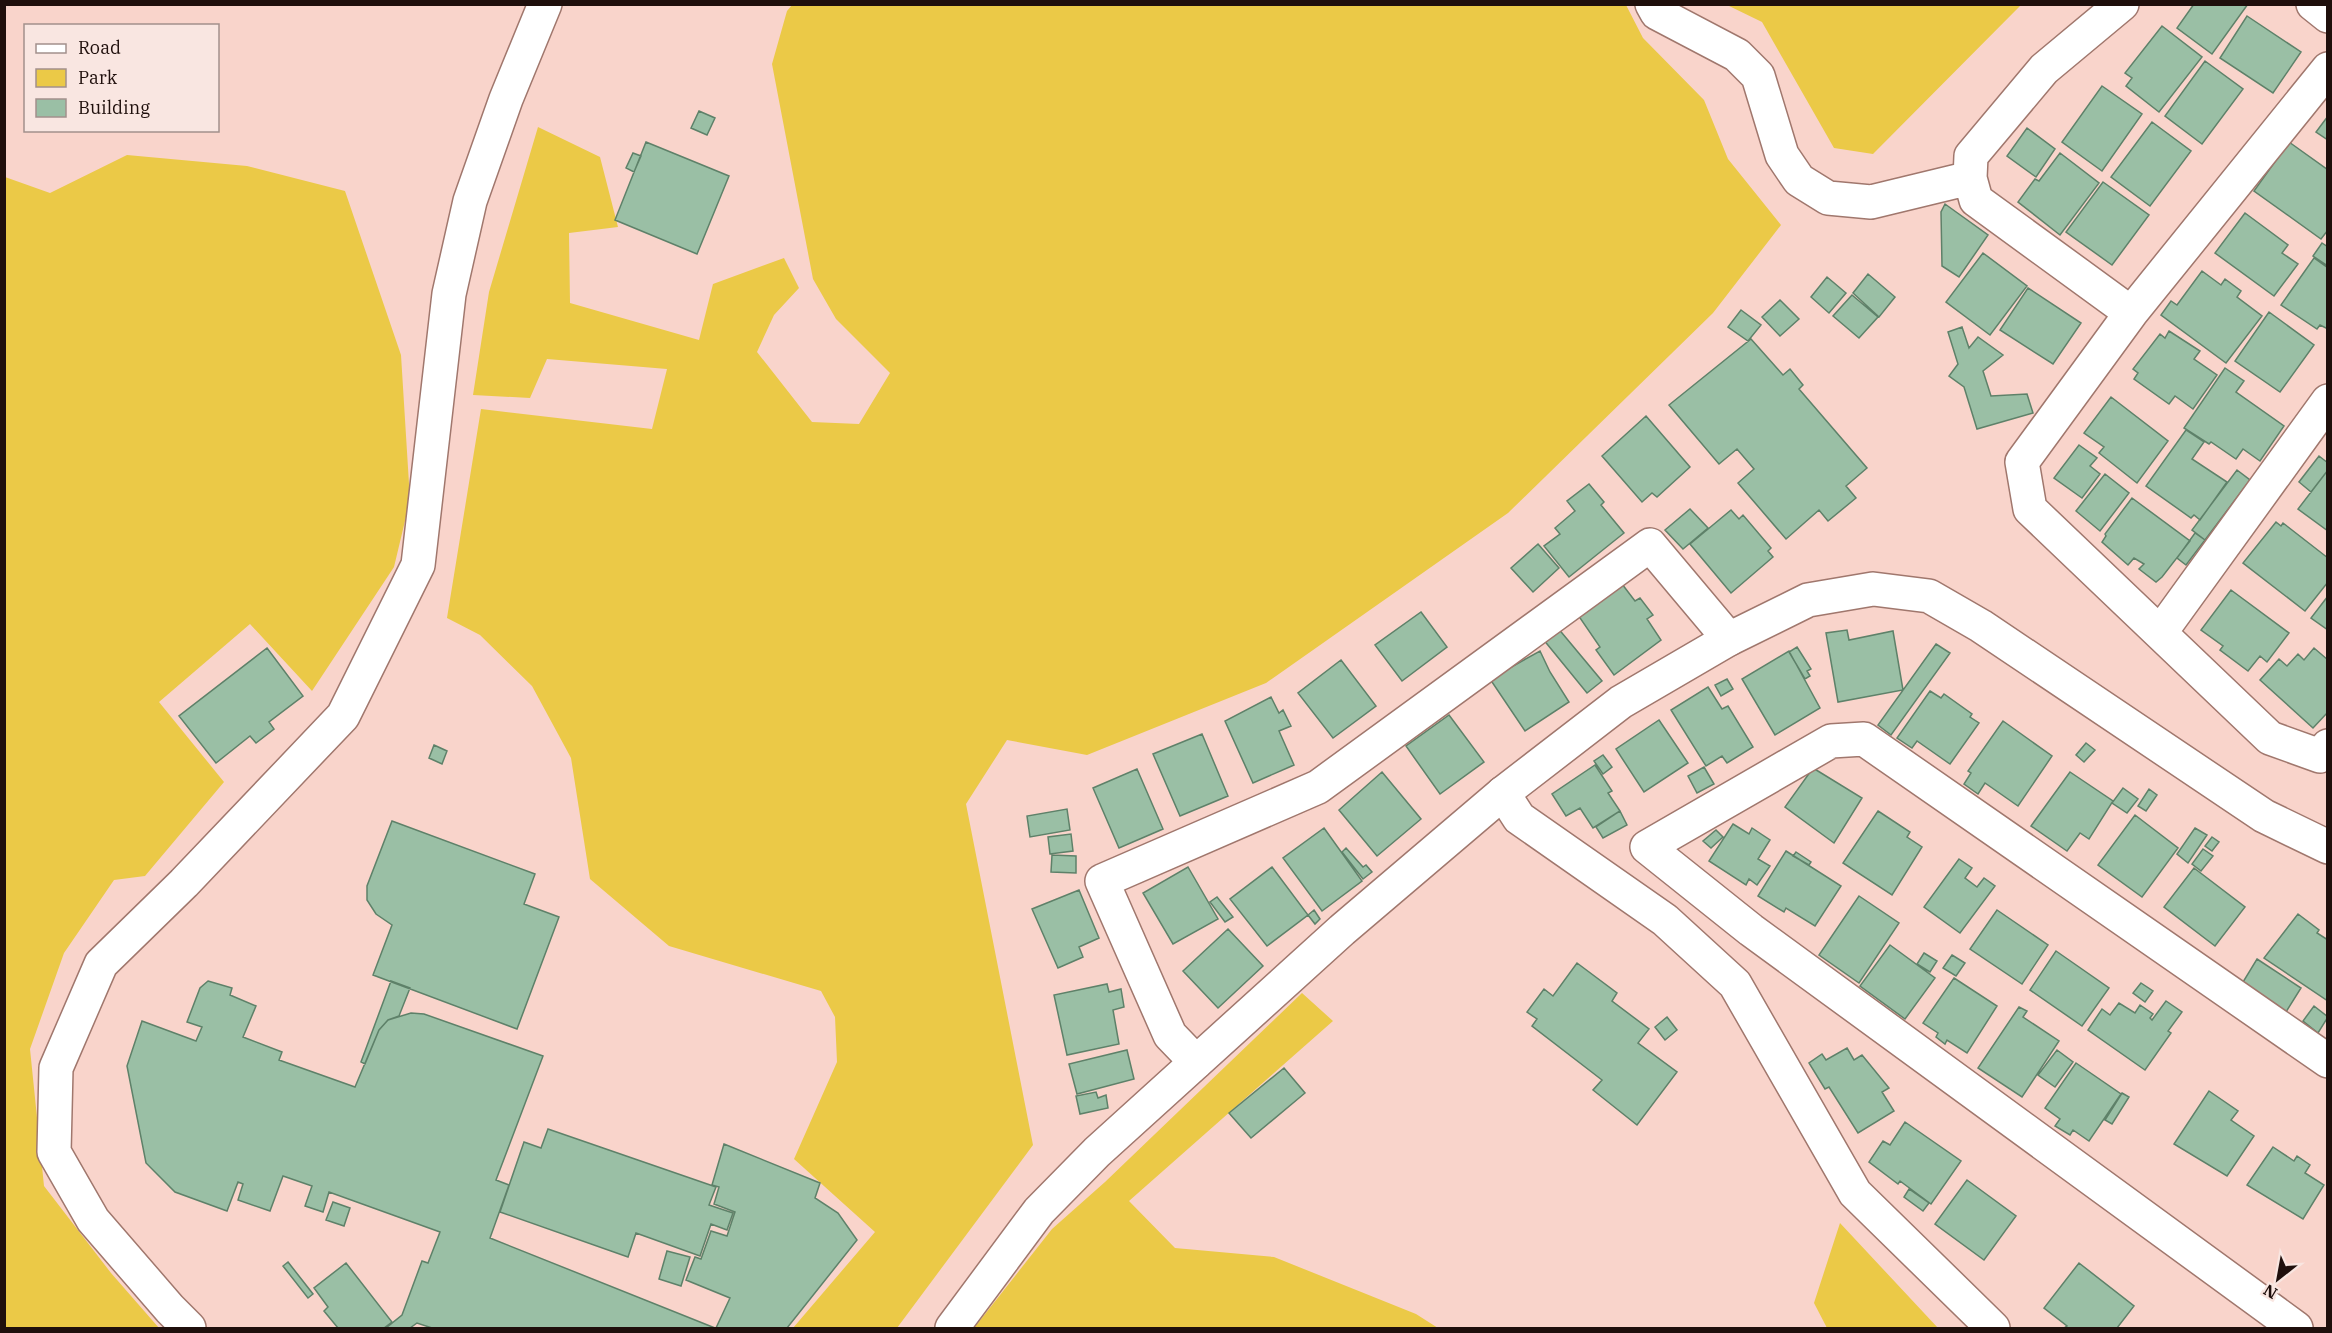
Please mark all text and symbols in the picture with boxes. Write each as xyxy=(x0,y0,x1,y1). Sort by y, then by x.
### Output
legend xyxy=(24,24,219,132)
text: Road xyxy=(78,36,121,59)
text: Park xyxy=(78,66,118,89)
text: Building xyxy=(78,96,150,119)
north arrow xyxy=(2248,1249,2308,1309)
text: N xyxy=(2260,1280,2281,1304)

